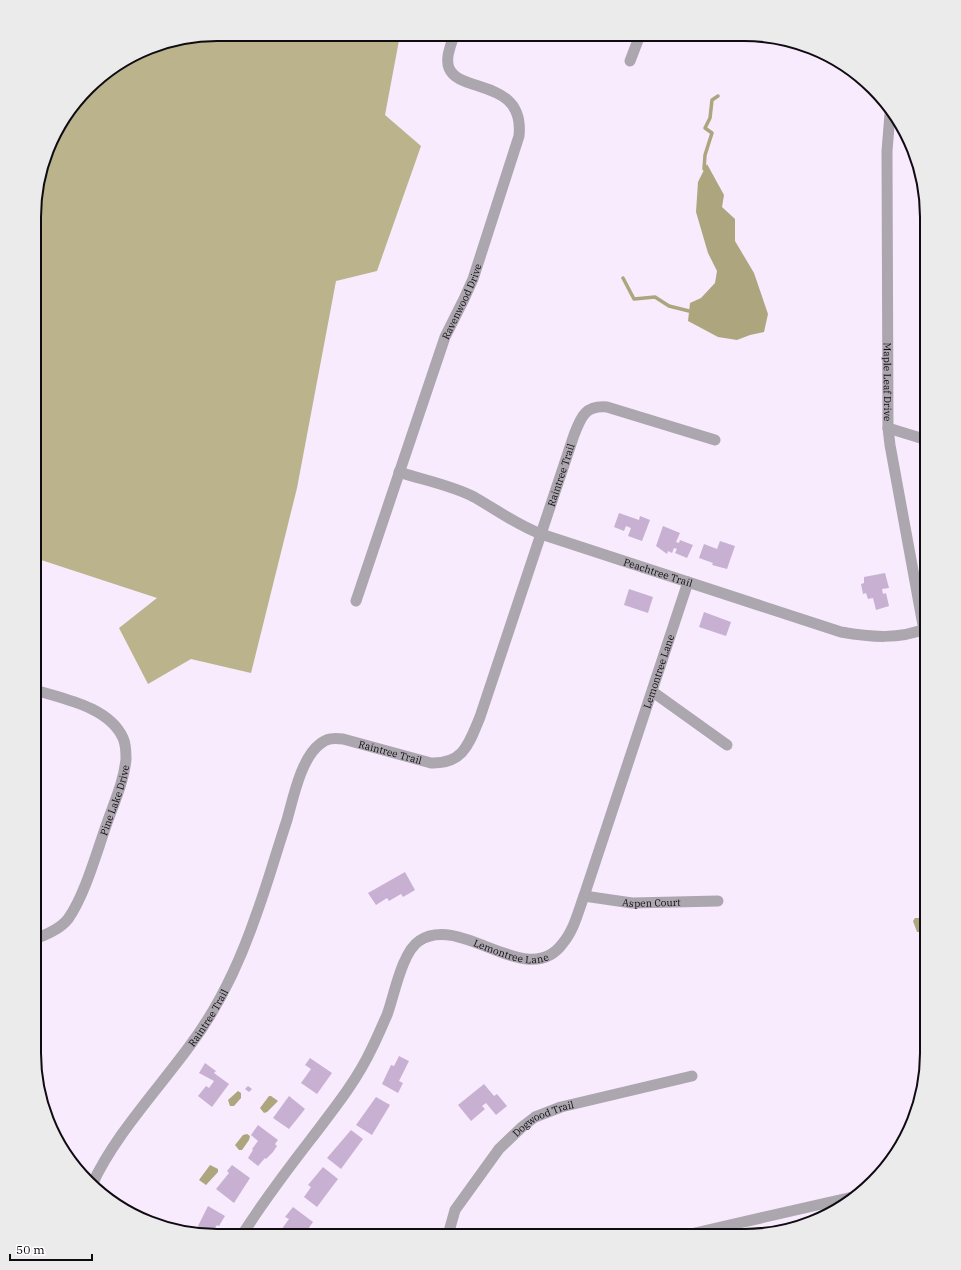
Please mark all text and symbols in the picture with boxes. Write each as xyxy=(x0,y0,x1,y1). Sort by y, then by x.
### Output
street label: Ravenwood Drive xyxy=(438,262,484,341)
street label: Maple Leaf Drive xyxy=(881,342,894,421)
street label: Raintree Trail xyxy=(544,442,577,508)
street label: Peachtree Trail xyxy=(622,555,694,590)
street label: Lemontree Lane xyxy=(640,633,677,710)
street label: Raintree Trail xyxy=(357,737,423,767)
street label: Pine Lake Drive xyxy=(97,764,132,837)
street label: Aspen Court xyxy=(621,895,681,910)
street label: Lemontree Lane xyxy=(472,936,550,966)
street label: Raintree Trail xyxy=(185,987,231,1049)
street label: Dogwood Trail xyxy=(509,1098,575,1139)
scale bar xyxy=(10,1236,92,1262)
text: 50 m xyxy=(16,1242,45,1257)

